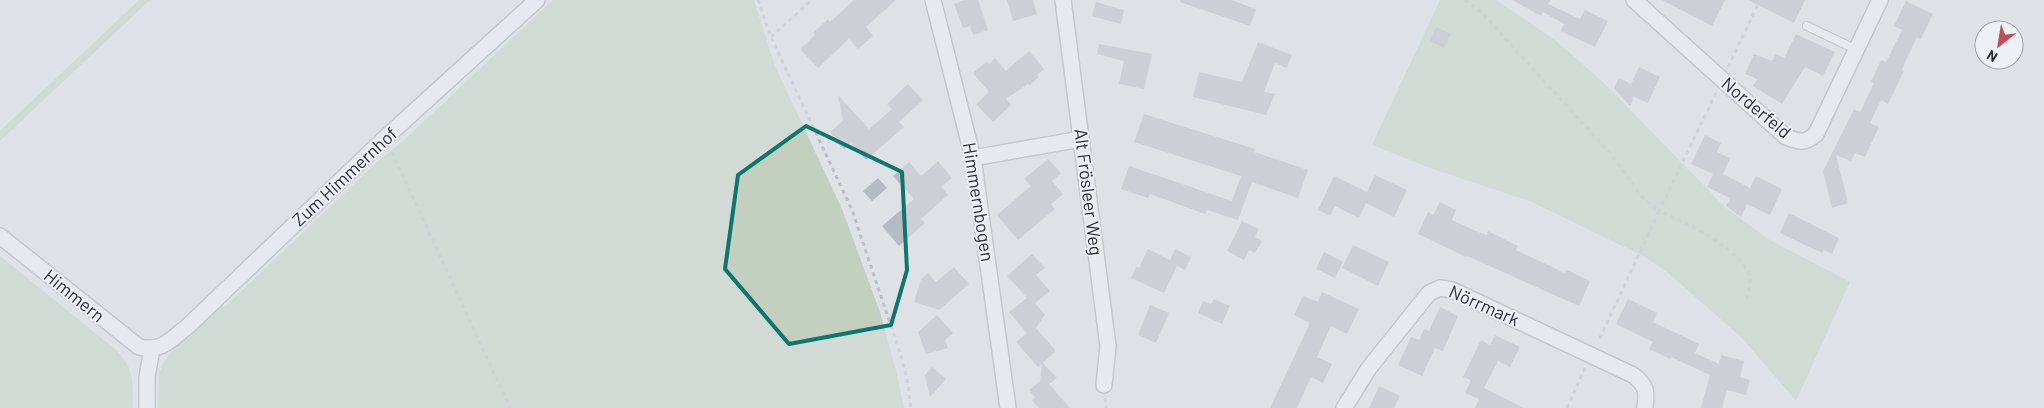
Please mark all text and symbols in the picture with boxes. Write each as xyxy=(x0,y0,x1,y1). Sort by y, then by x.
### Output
north arrow xyxy=(1974,20,2024,70)
text: N xyxy=(1984,47,2000,66)
street label: Norderfeld xyxy=(1717,72,1796,143)
street label: Zum Himmernhof xyxy=(287,122,401,231)
street label: Alt Frösleer Weg xyxy=(1070,127,1108,257)
street label: Himmernbogen xyxy=(959,141,999,263)
street label: Himmern xyxy=(40,264,109,326)
street label: Nörrmark xyxy=(1446,280,1523,330)

